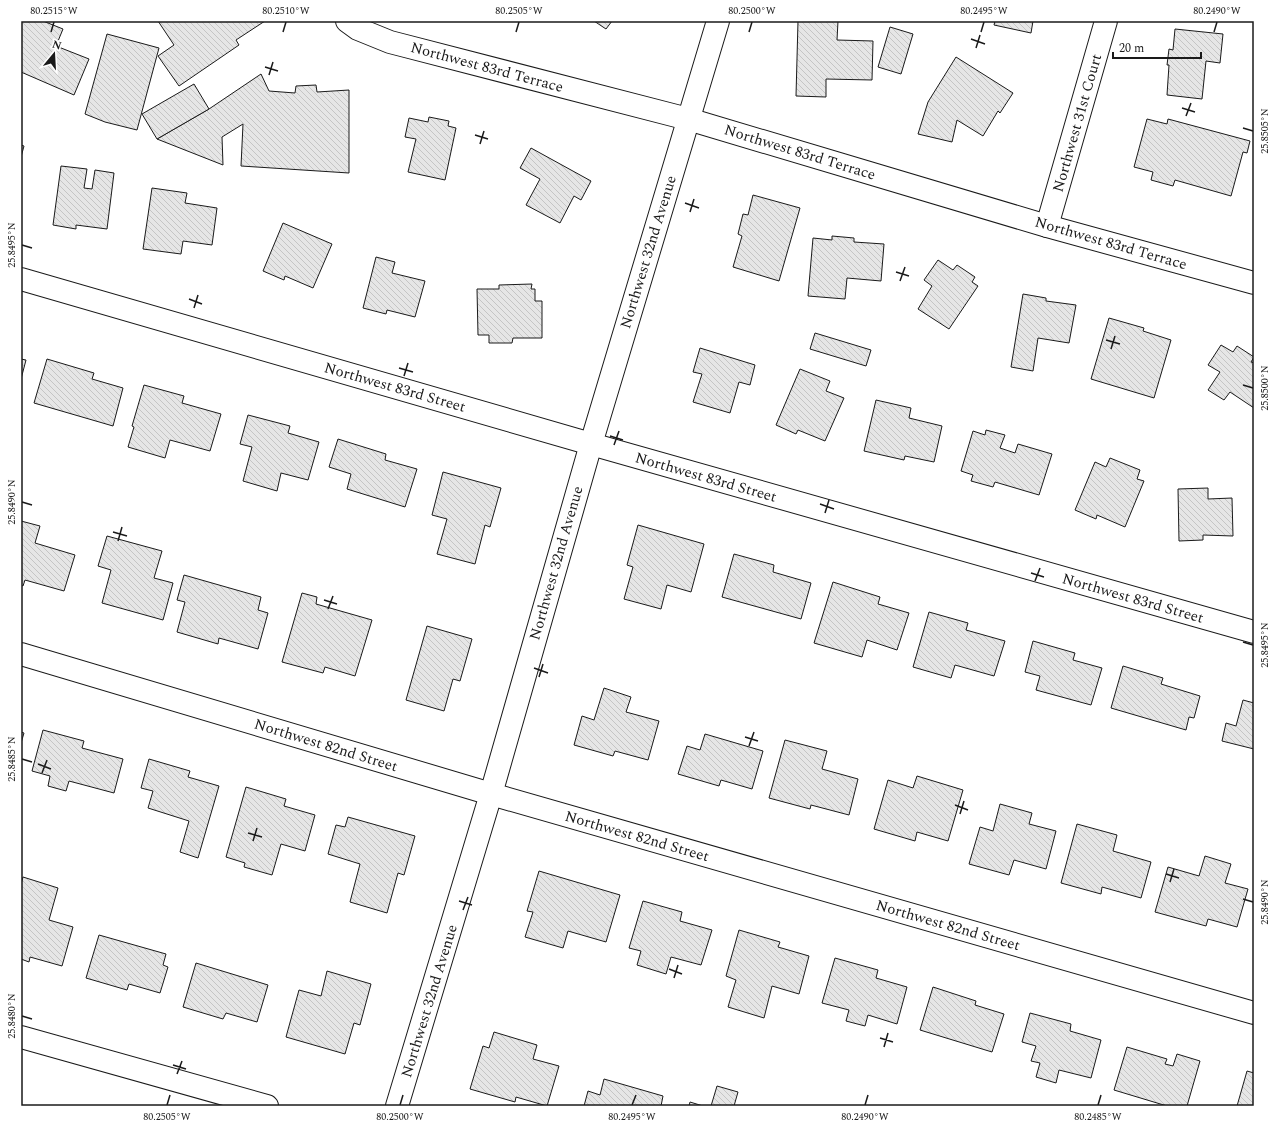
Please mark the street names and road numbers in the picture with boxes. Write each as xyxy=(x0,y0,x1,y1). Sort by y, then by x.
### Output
street label: Northwest 83rd Terrace xyxy=(408,36,566,99)
street label: Northwest 31st Court xyxy=(1047,51,1108,195)
street label: Northwest 83rd Terrace xyxy=(721,118,878,186)
street label: Northwest 32nd Avenue xyxy=(614,173,683,332)
street label: Northwest 83rd Terrace xyxy=(1032,211,1190,276)
street label: Northwest 83rd Street xyxy=(321,356,468,419)
street label: Northwest 83rd Street xyxy=(632,446,779,509)
street label: Northwest 32nd Avenue xyxy=(523,483,589,643)
street label: Northwest 83rd Street xyxy=(1059,567,1206,630)
street label: Northwest 82nd Street xyxy=(251,713,401,778)
street label: Northwest 82nd Street xyxy=(562,805,712,868)
street label: Northwest 82nd Street xyxy=(873,894,1023,957)
street label: Northwest 32nd Avenue xyxy=(395,922,464,1081)

